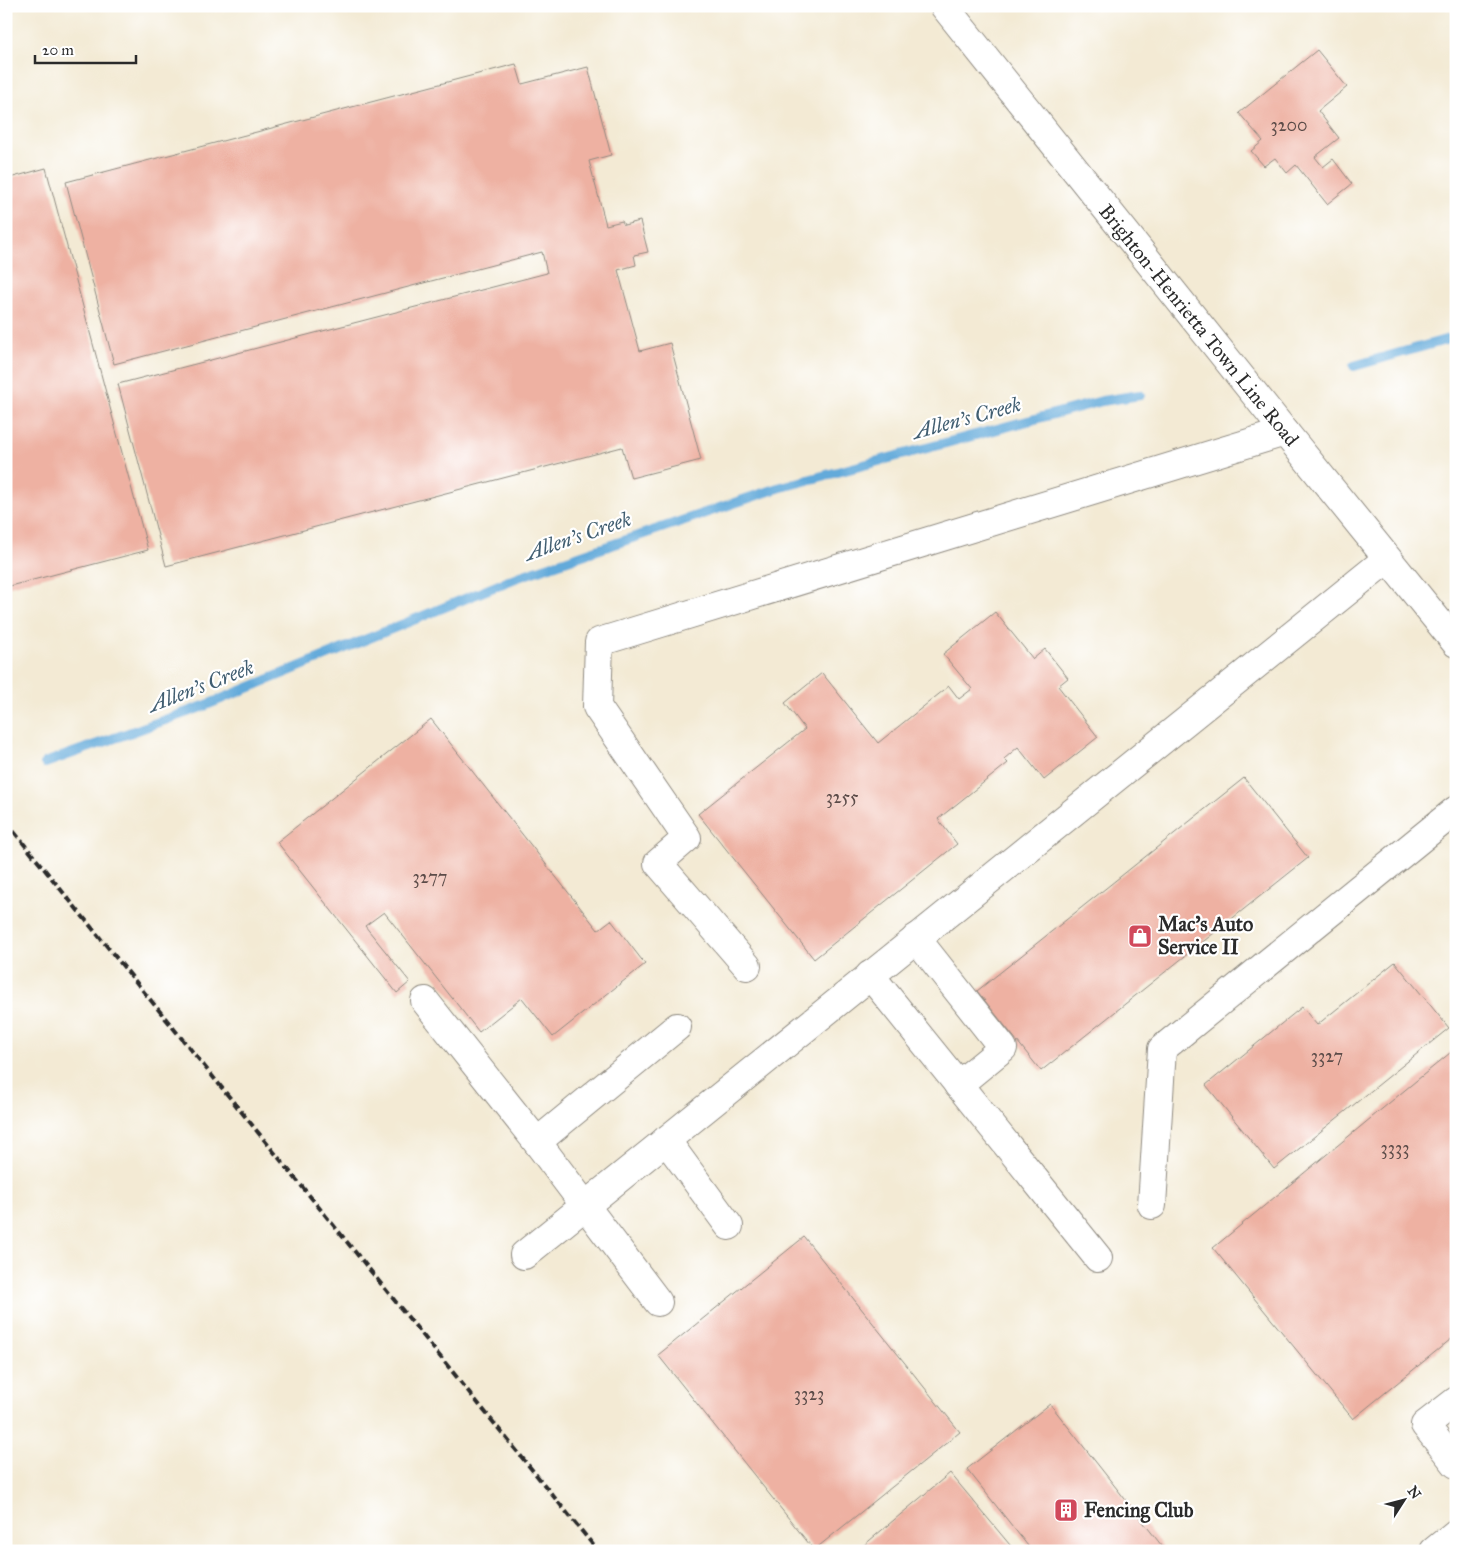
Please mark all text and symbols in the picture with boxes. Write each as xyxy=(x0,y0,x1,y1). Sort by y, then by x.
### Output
scale bar xyxy=(35,32,136,64)
text: 20 m xyxy=(42,41,74,59)
house number: 3200 xyxy=(1270,114,1308,136)
street label: Brighton-Henrietta Town Line Road xyxy=(1093,199,1304,451)
water label: Allen's Creek xyxy=(908,391,1024,445)
water label: Allen's Creek xyxy=(520,505,635,567)
water label: Allen's Creek xyxy=(143,654,258,719)
house number: 3255 xyxy=(826,786,859,808)
house number: 3277 xyxy=(413,866,447,888)
place label: Mac's Auto Service II xyxy=(1158,912,1253,959)
shop icon: Mac's Auto Service II xyxy=(1127,923,1153,949)
house number: 3327 xyxy=(1311,1045,1343,1067)
house number: 3333 xyxy=(1381,1137,1409,1159)
house number: 3323 xyxy=(794,1383,824,1405)
north arrow xyxy=(1380,1474,1430,1524)
text: N xyxy=(1404,1483,1425,1503)
building icon: Fencing Club xyxy=(1053,1497,1079,1523)
place label: Fencing Club xyxy=(1084,1498,1194,1523)

